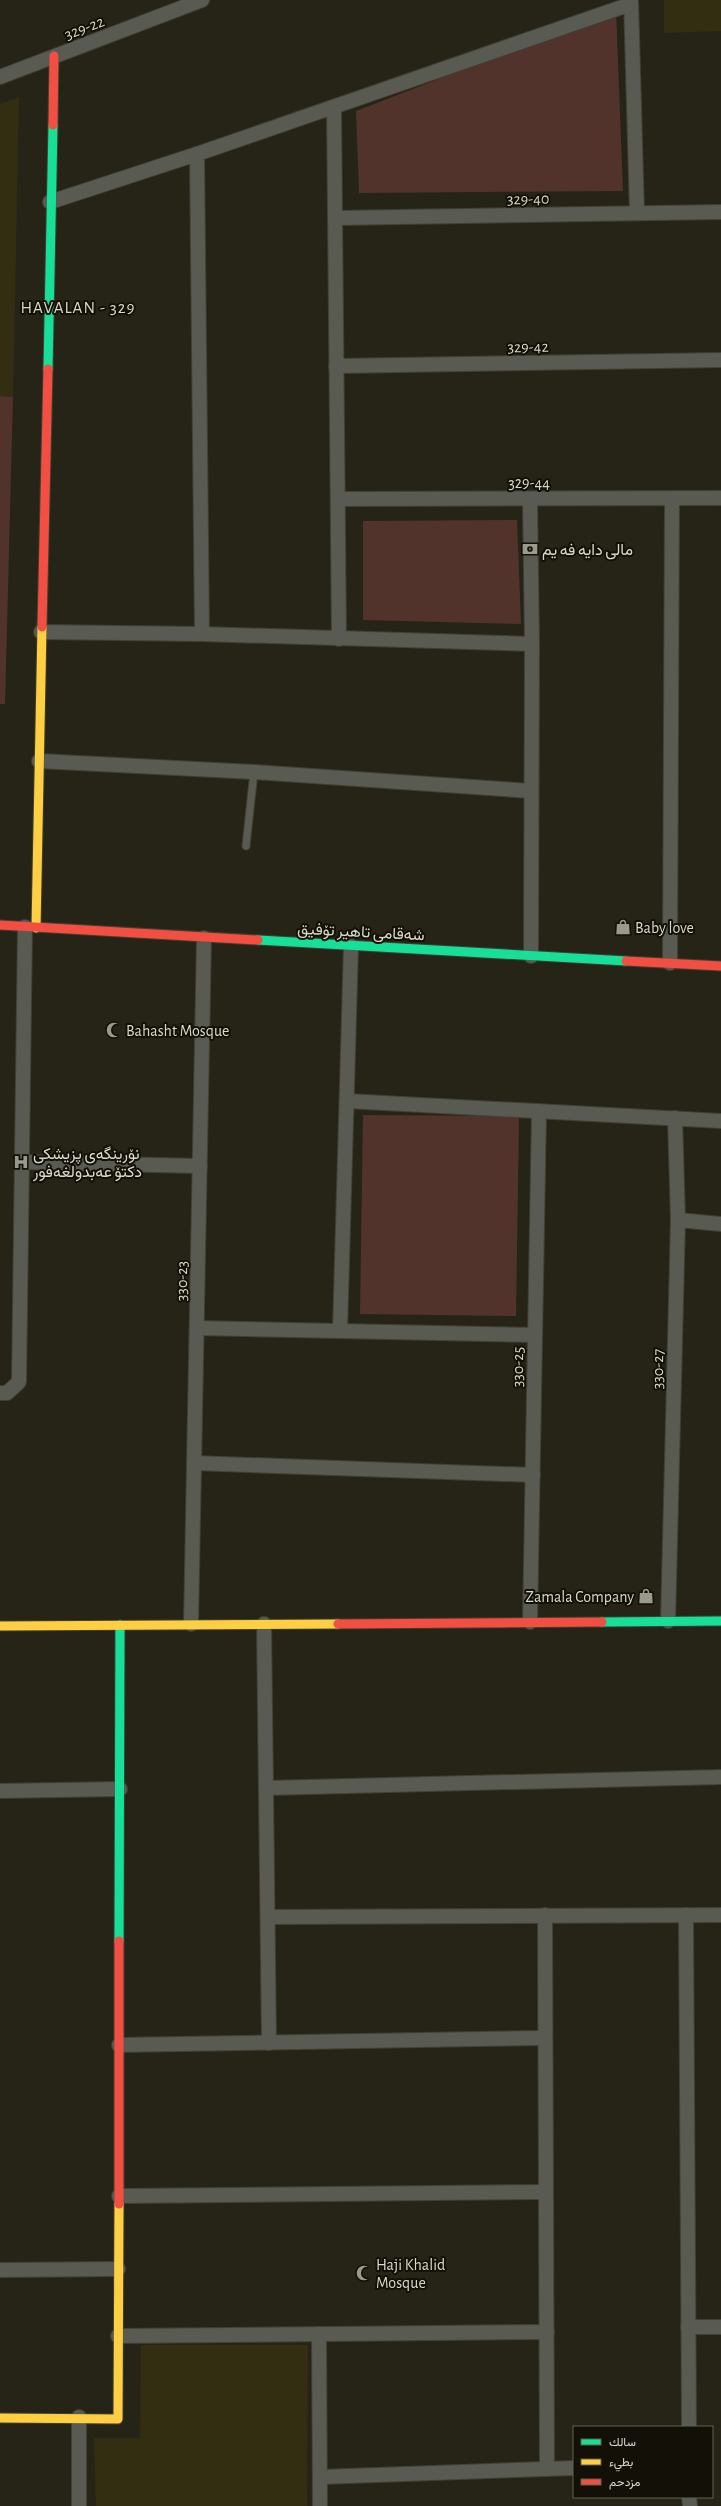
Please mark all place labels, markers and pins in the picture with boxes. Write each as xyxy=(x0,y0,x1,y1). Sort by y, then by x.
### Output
bank icon: مالى دايه فه يم xyxy=(521,540,539,558)
place label: مالى دايه فه يم xyxy=(542,542,633,560)
shop icon: Baby love xyxy=(614,918,632,936)
place label: Baby love xyxy=(635,920,694,937)
mosque icon: Bahasht Mosque xyxy=(105,1021,123,1039)
place label: Bahasht Mosque xyxy=(126,1023,229,1039)
place label: نۆرینگەی پزیشکی دکتۆ عەبدولغەفور xyxy=(32,1146,142,1182)
hospital icon: نۆرینگەی پزیشکی دکتۆ عەبدولغەفور xyxy=(12,1153,30,1171)
shop icon: Zamala Company xyxy=(637,1587,655,1605)
place label: Zamala Company xyxy=(525,1589,634,1606)
place label: Haji Khalid Mosque xyxy=(376,2257,445,2291)
mosque icon: Haji Khalid Mosque xyxy=(355,2264,373,2282)

